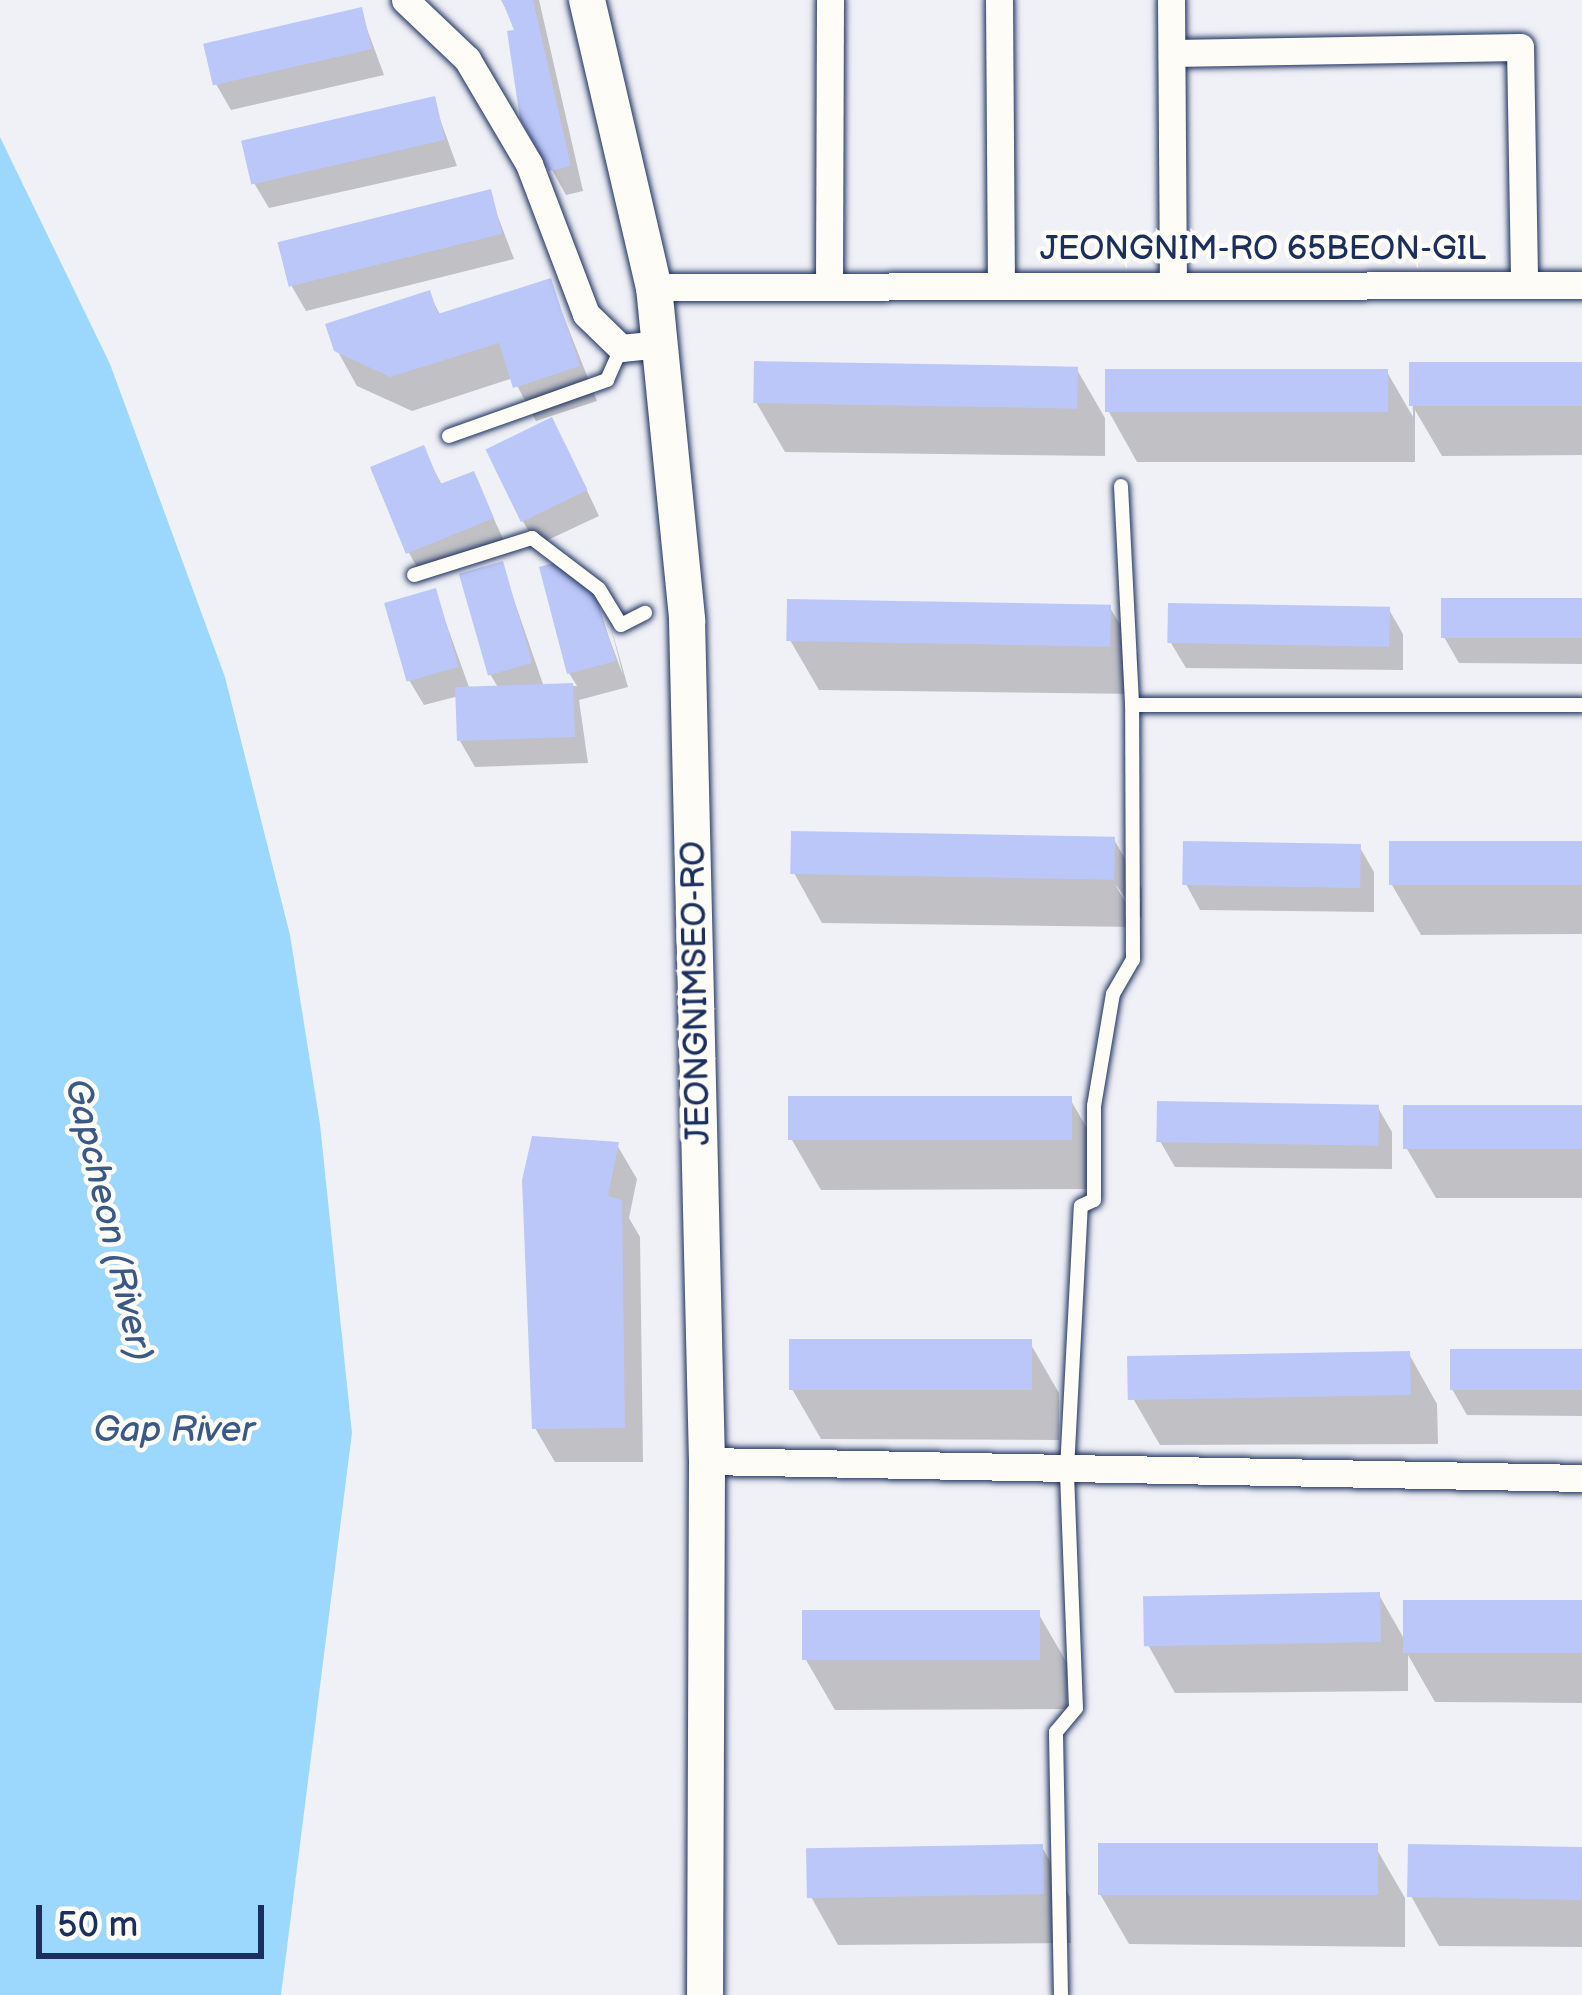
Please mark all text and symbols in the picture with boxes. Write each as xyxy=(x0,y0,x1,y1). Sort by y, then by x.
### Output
street label: JEONGNIM-RO 65BEON-GIL xyxy=(1040,230,1486,270)
street label: JEONGNIMSEO-RO xyxy=(675,840,719,1146)
water label: Gapcheon (River) xyxy=(55,1075,161,1365)
water label: Gap River xyxy=(94,1409,254,1453)
scale bar xyxy=(42,1881,270,1955)
text: 50 m xyxy=(57,1904,138,1947)

